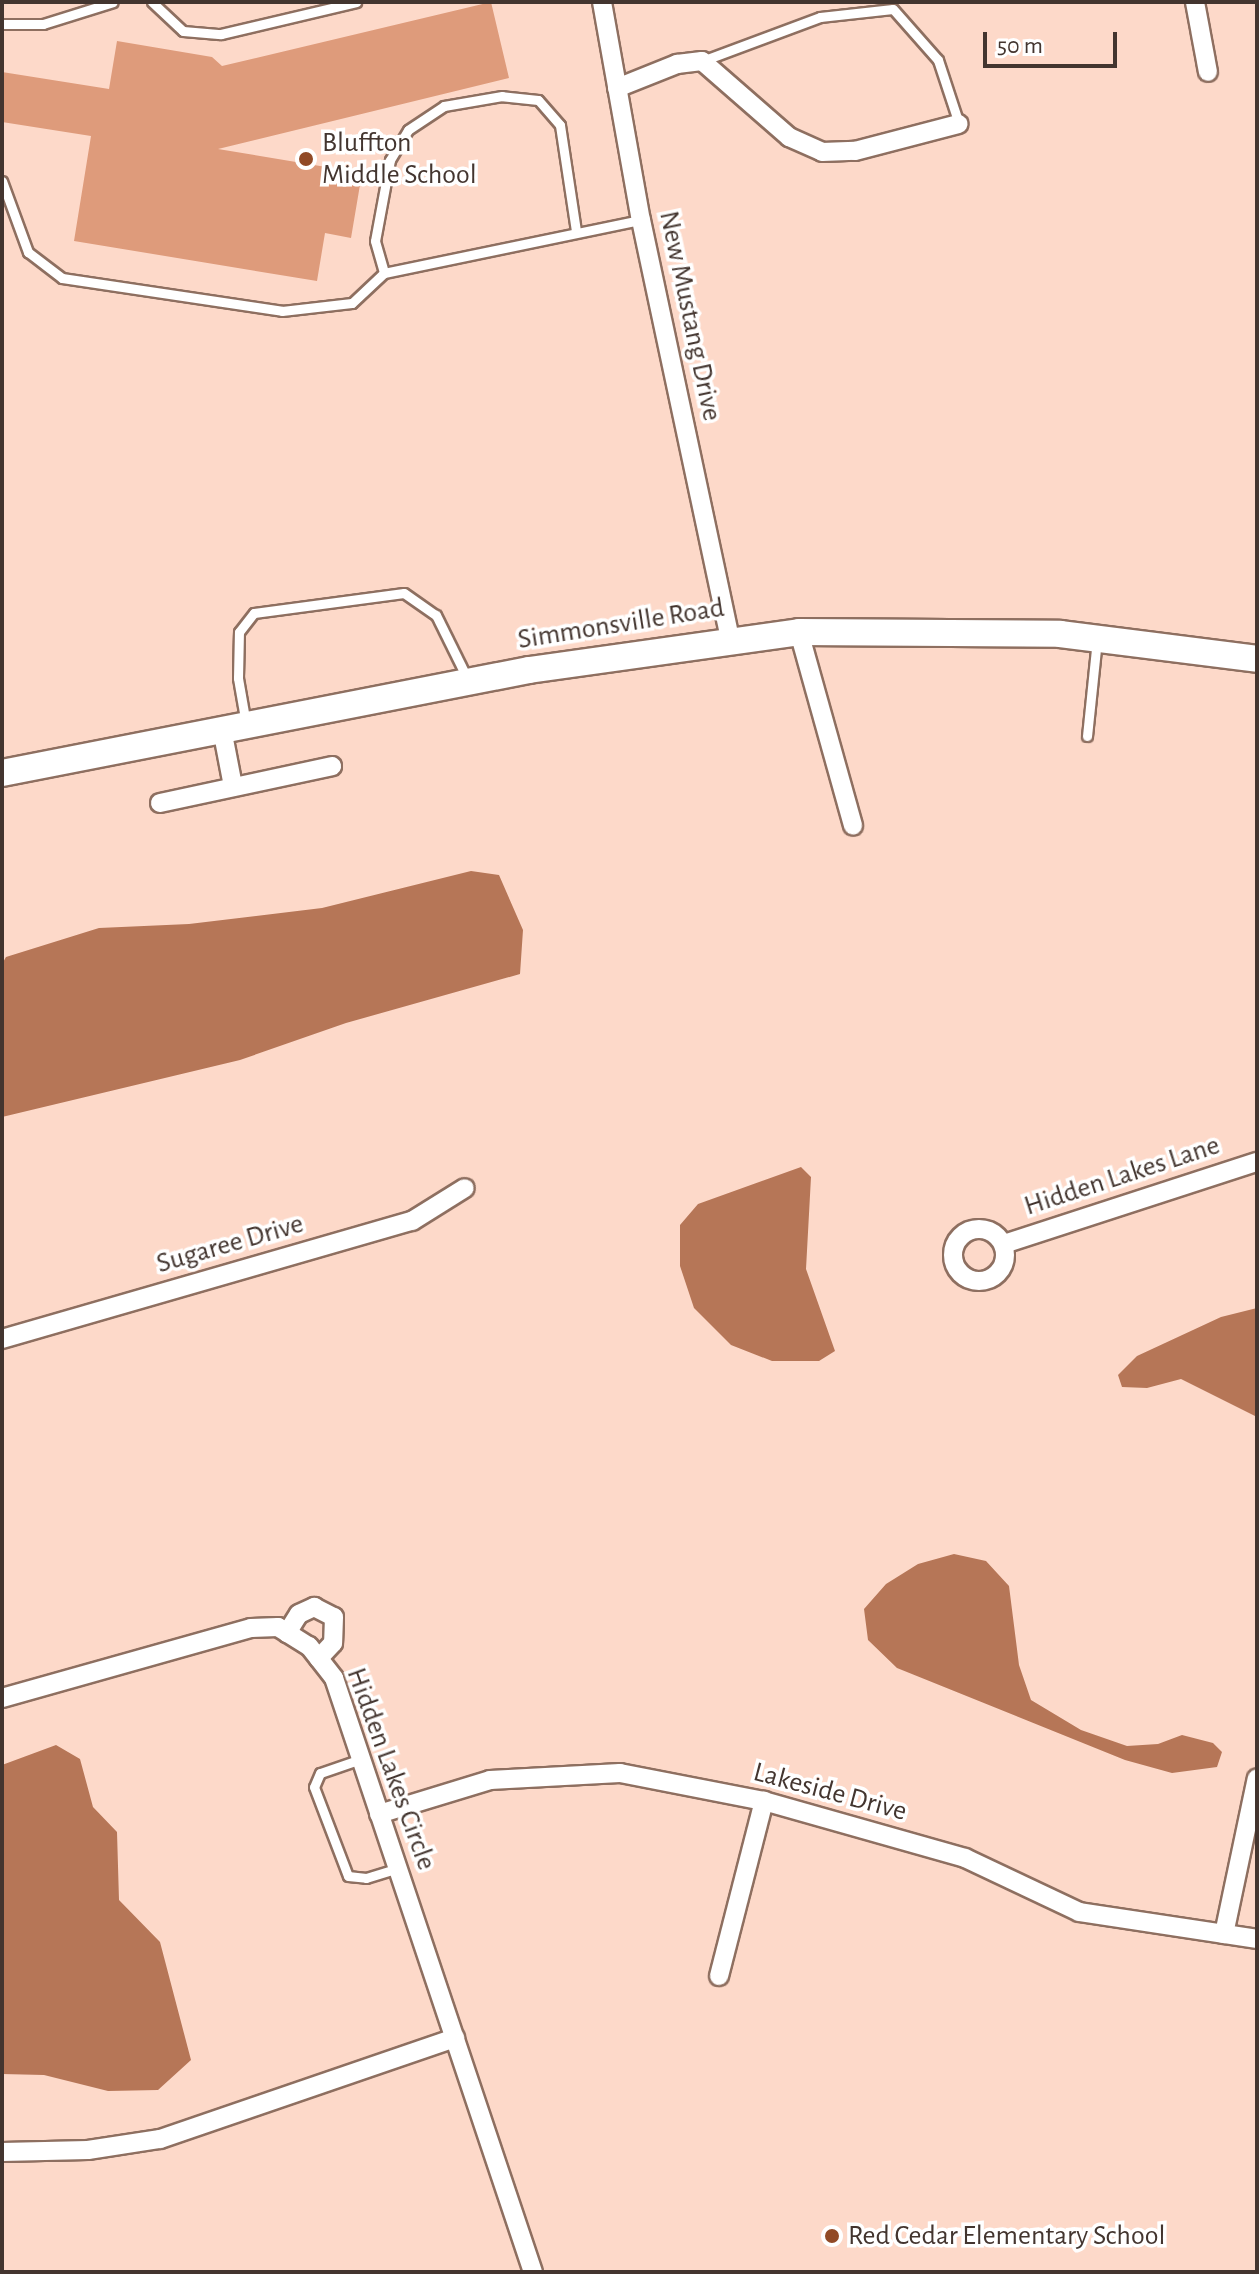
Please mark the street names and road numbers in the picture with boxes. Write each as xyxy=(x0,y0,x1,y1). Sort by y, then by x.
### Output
street label: New Mustang Drive xyxy=(651,208,729,424)
street label: Simmonsville Road xyxy=(515,591,727,657)
street label: Hidden Lakes Lane xyxy=(1020,1129,1224,1223)
street label: Sugaree Drive xyxy=(153,1207,307,1281)
street label: Hidden Lakes Circle xyxy=(339,1663,443,1875)
street label: Lakeside Drive xyxy=(750,1755,910,1829)

